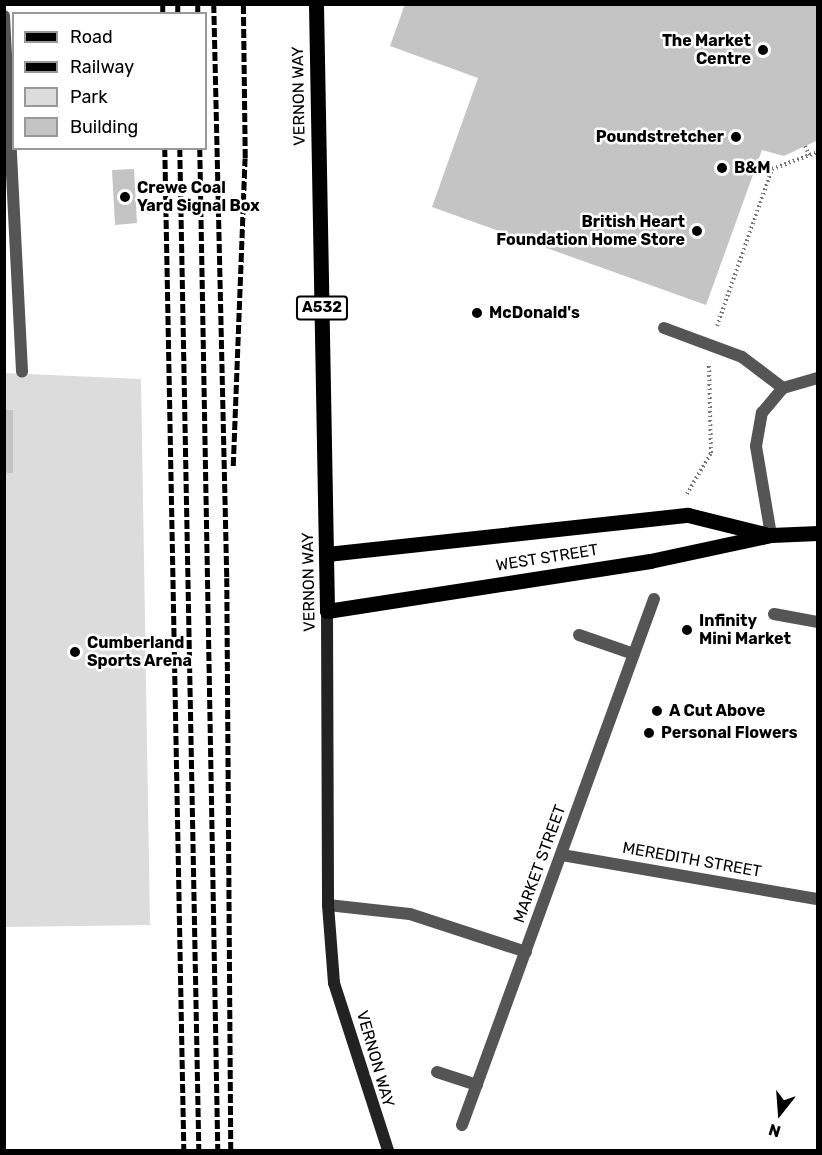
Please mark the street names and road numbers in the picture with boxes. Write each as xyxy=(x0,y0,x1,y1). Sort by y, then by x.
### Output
street label: VERNON WAY xyxy=(289,46,309,146)
road number: A532 xyxy=(295,296,349,320)
street label: VERNON WAY xyxy=(299,532,319,632)
street label: WEST STREET xyxy=(494,540,600,576)
street label: MARKET STREET xyxy=(510,802,570,926)
street label: MEREDITH STREET xyxy=(621,838,763,882)
street label: VERNON WAY xyxy=(352,1008,398,1110)

